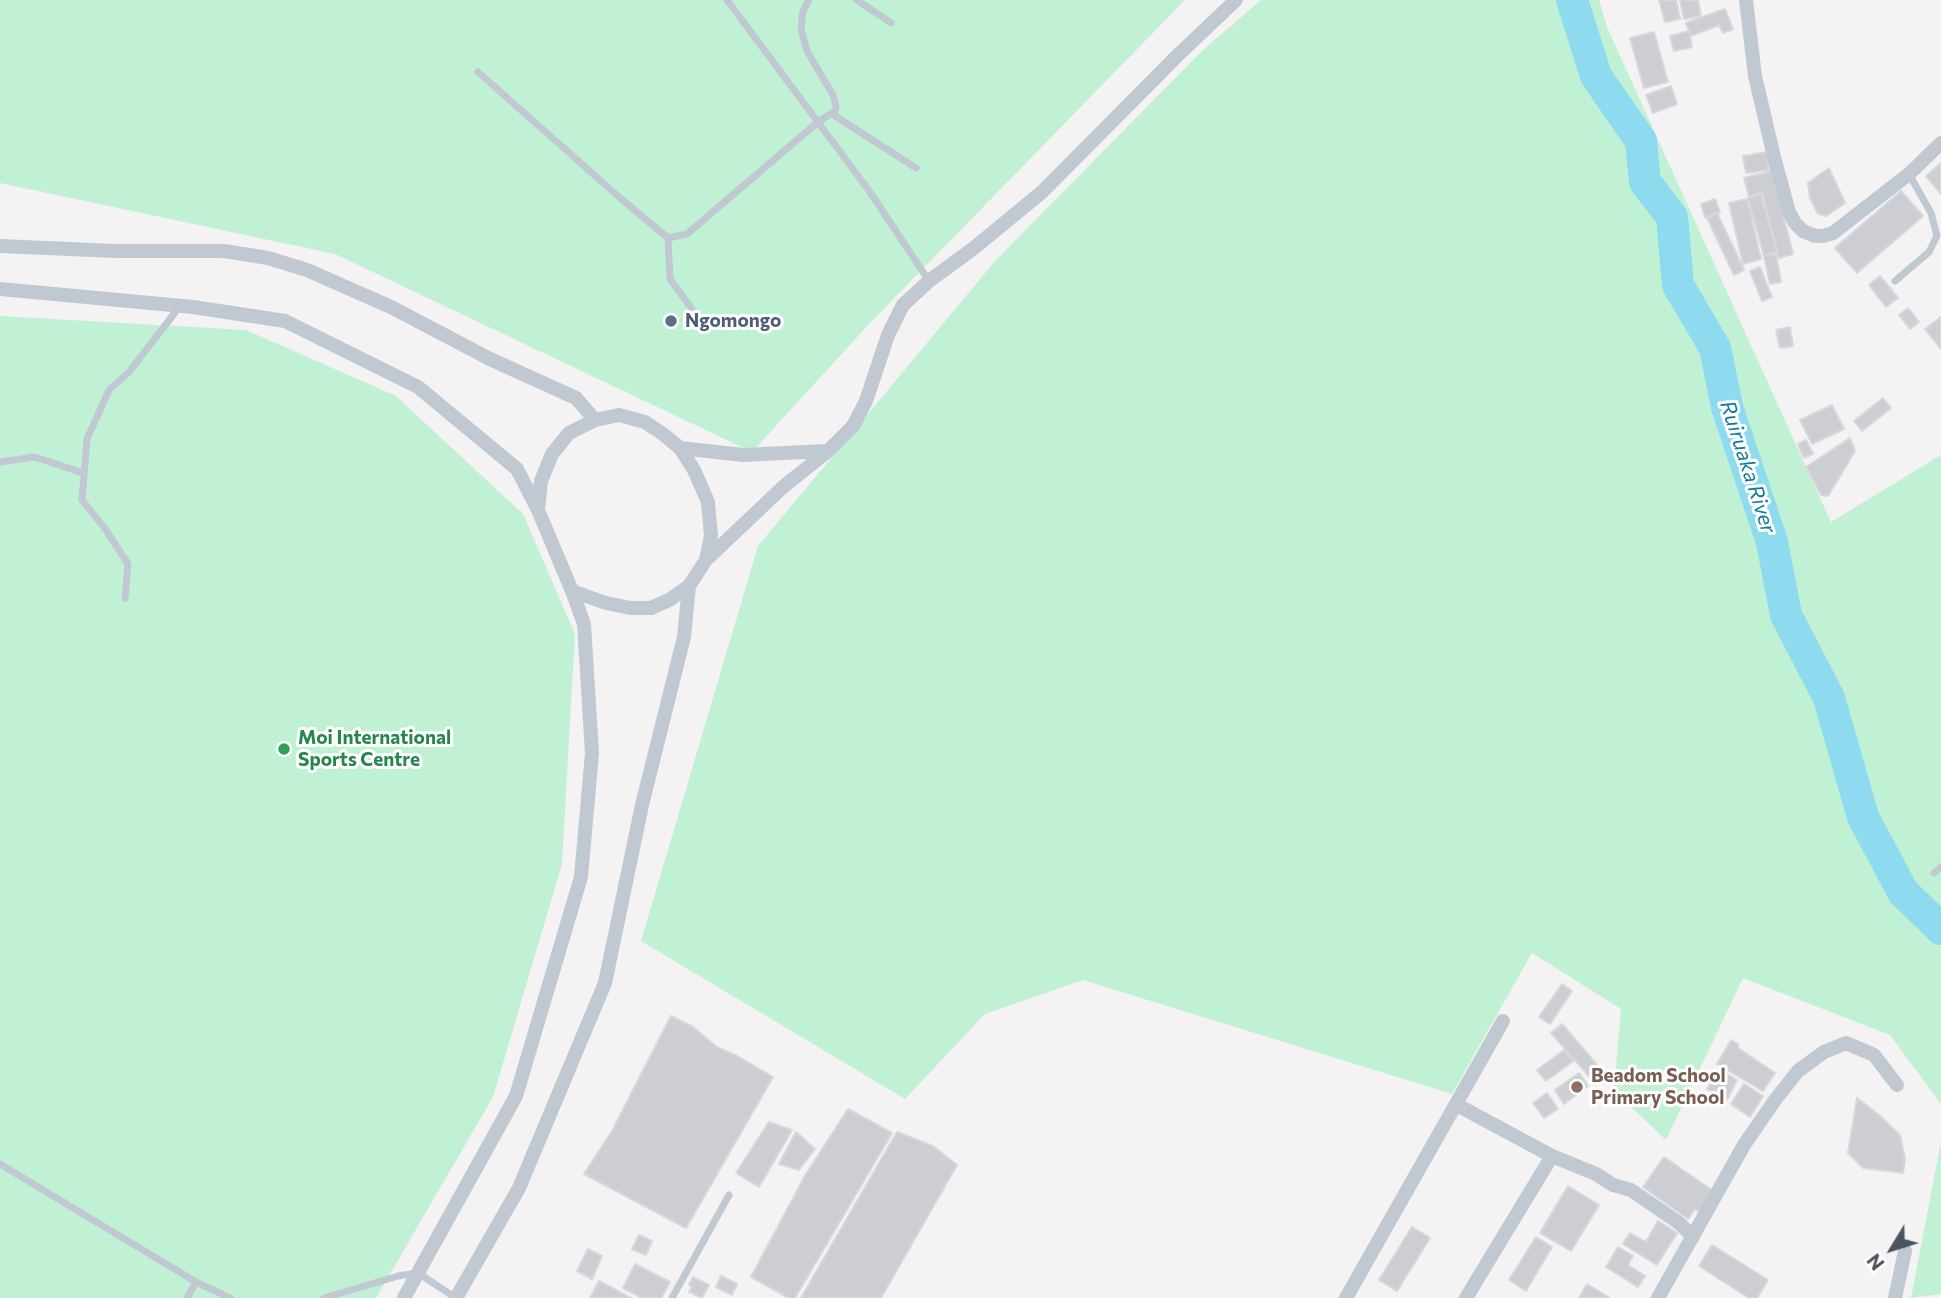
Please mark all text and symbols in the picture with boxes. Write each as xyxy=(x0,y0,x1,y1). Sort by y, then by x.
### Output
place label: Ngomongo xyxy=(685,310,781,332)
marker: Ngomongo xyxy=(663,313,679,329)
water label: Ruiruaka River xyxy=(1715,397,1781,537)
place label: Moi International Sports Centre xyxy=(298,727,451,771)
marker: Moi International Sports Centre xyxy=(276,741,292,757)
place label: Beadom School Primary School xyxy=(1591,1065,1726,1109)
marker: Beadom School Primary School xyxy=(1569,1079,1585,1095)
north arrow xyxy=(1857,1214,1927,1284)
text: N xyxy=(1862,1250,1889,1275)

